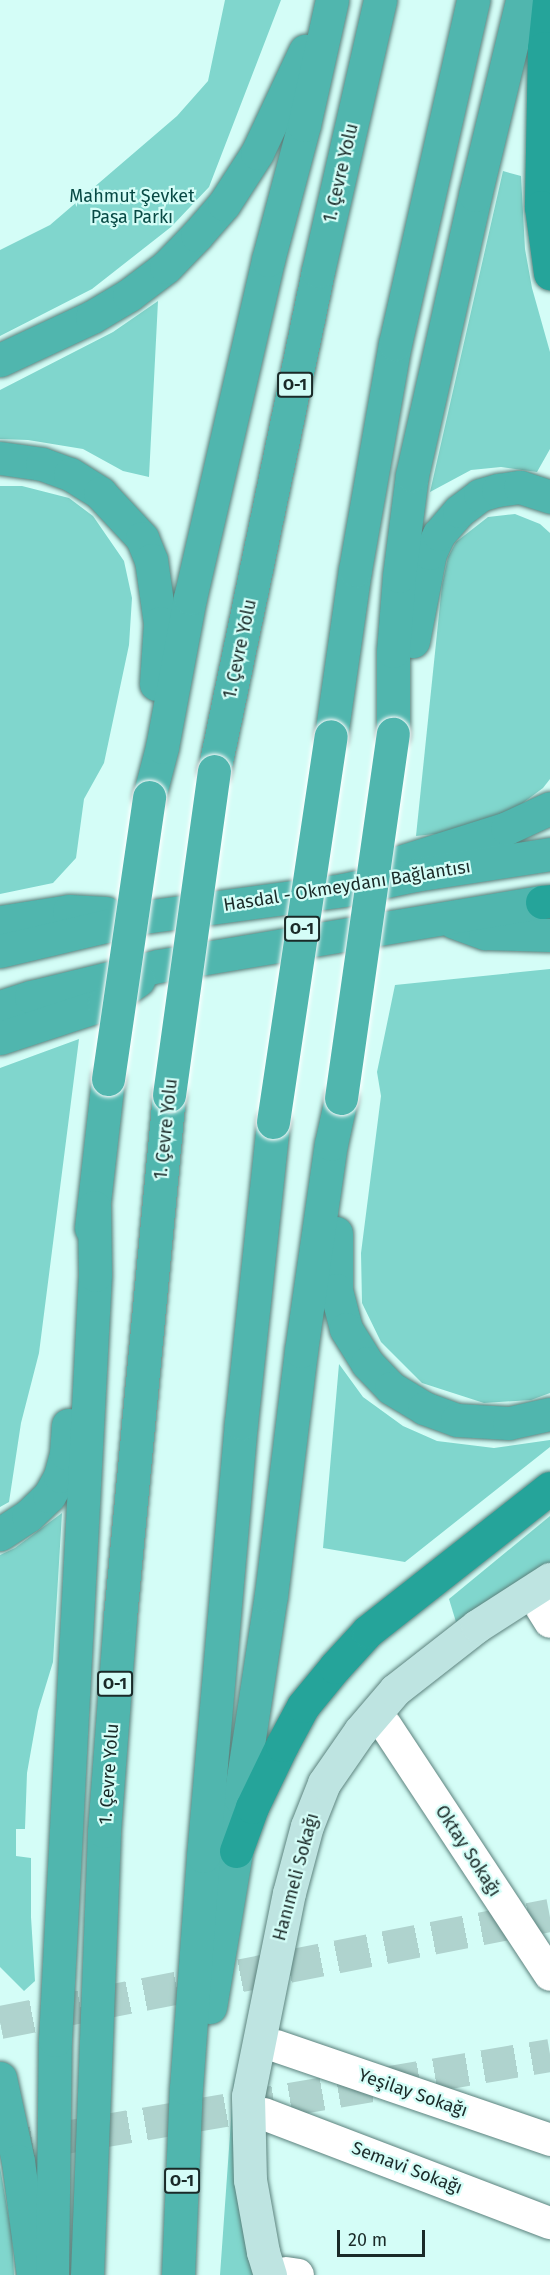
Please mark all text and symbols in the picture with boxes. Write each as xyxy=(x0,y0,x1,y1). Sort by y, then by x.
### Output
street label: 1. Çevre Yolu xyxy=(319,121,363,225)
park label: Mahmut Şevket Paşa Parkı xyxy=(69,186,195,228)
road number: O-1 xyxy=(277,372,313,398)
street label: 1. Çevre Yolu xyxy=(219,597,261,701)
street label: Hasdal - Okmeydanı Bağlantısı xyxy=(222,856,472,916)
road number: O-1 xyxy=(284,916,320,942)
street label: 1. Çevre Yolu xyxy=(150,1078,182,1180)
road number: O-1 xyxy=(97,1671,133,1697)
street label: 1. Çevre Yolu xyxy=(95,1723,123,1825)
street label: Oktay Sokağı xyxy=(430,1801,506,1901)
street label: Hanımeli Sokağı xyxy=(269,1811,323,1943)
street label: Yeşilay Sokağı xyxy=(356,2064,470,2122)
street label: Semavi Sokağı xyxy=(349,2137,465,2199)
road number: O-1 xyxy=(164,2168,200,2194)
scale bar xyxy=(340,2218,428,2256)
text: 20 m xyxy=(348,2229,387,2251)

